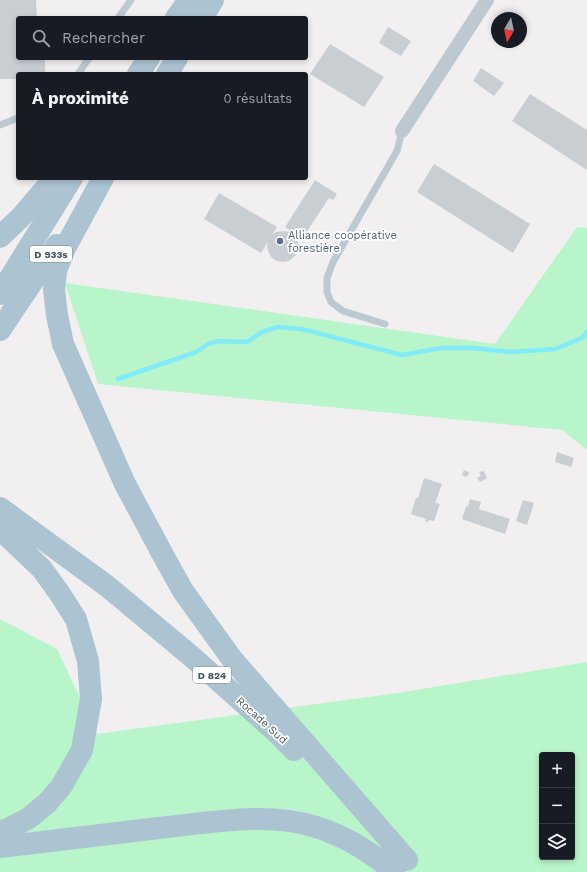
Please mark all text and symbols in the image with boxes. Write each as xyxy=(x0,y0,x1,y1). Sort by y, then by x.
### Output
north arrow xyxy=(491,12,527,48)
search box xyxy=(16,16,308,60)
icon: search xyxy=(30,27,52,49)
text: Rechercher xyxy=(62,29,145,47)
text: À proximité xyxy=(32,88,129,108)
text: 0 résultats xyxy=(223,91,292,106)
place label: Alliance coopérative forestière xyxy=(288,229,397,255)
marker: Alliance coopérative forestière xyxy=(275,236,285,246)
road number: D 933s xyxy=(30,246,72,262)
road number: D 824 xyxy=(193,667,231,683)
street label: Rocade Sud xyxy=(234,694,290,747)
map controls xyxy=(539,752,575,860)
button: + xyxy=(539,752,575,788)
button: − xyxy=(539,788,575,824)
button: layers xyxy=(539,824,575,860)

